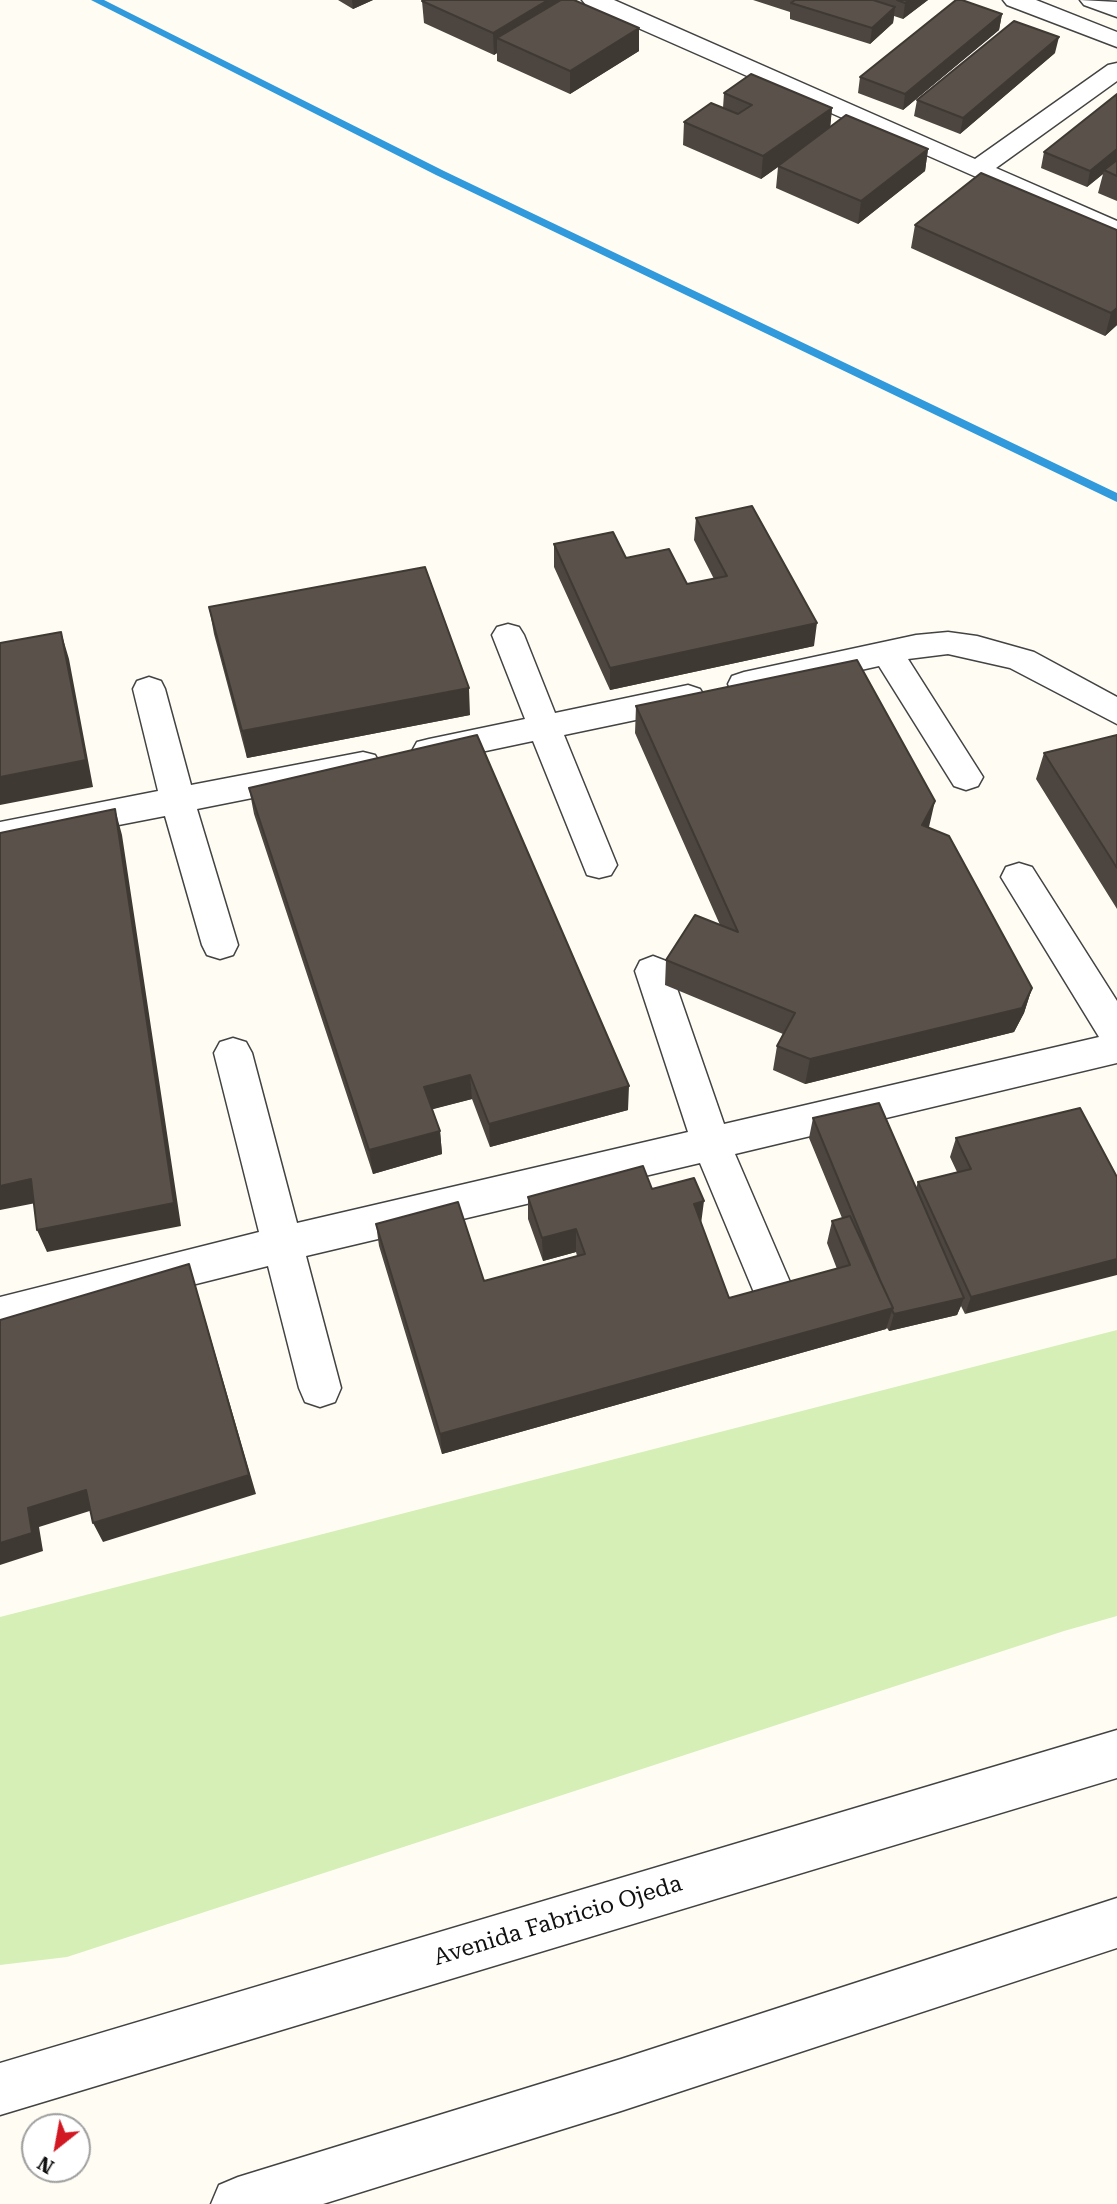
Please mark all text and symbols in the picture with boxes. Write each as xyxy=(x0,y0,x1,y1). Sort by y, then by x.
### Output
street label: Avenida Fabricio Ojeda xyxy=(431,1870,685,1972)
north arrow xyxy=(21,2113,91,2183)
text: N xyxy=(34,2151,58,2178)

